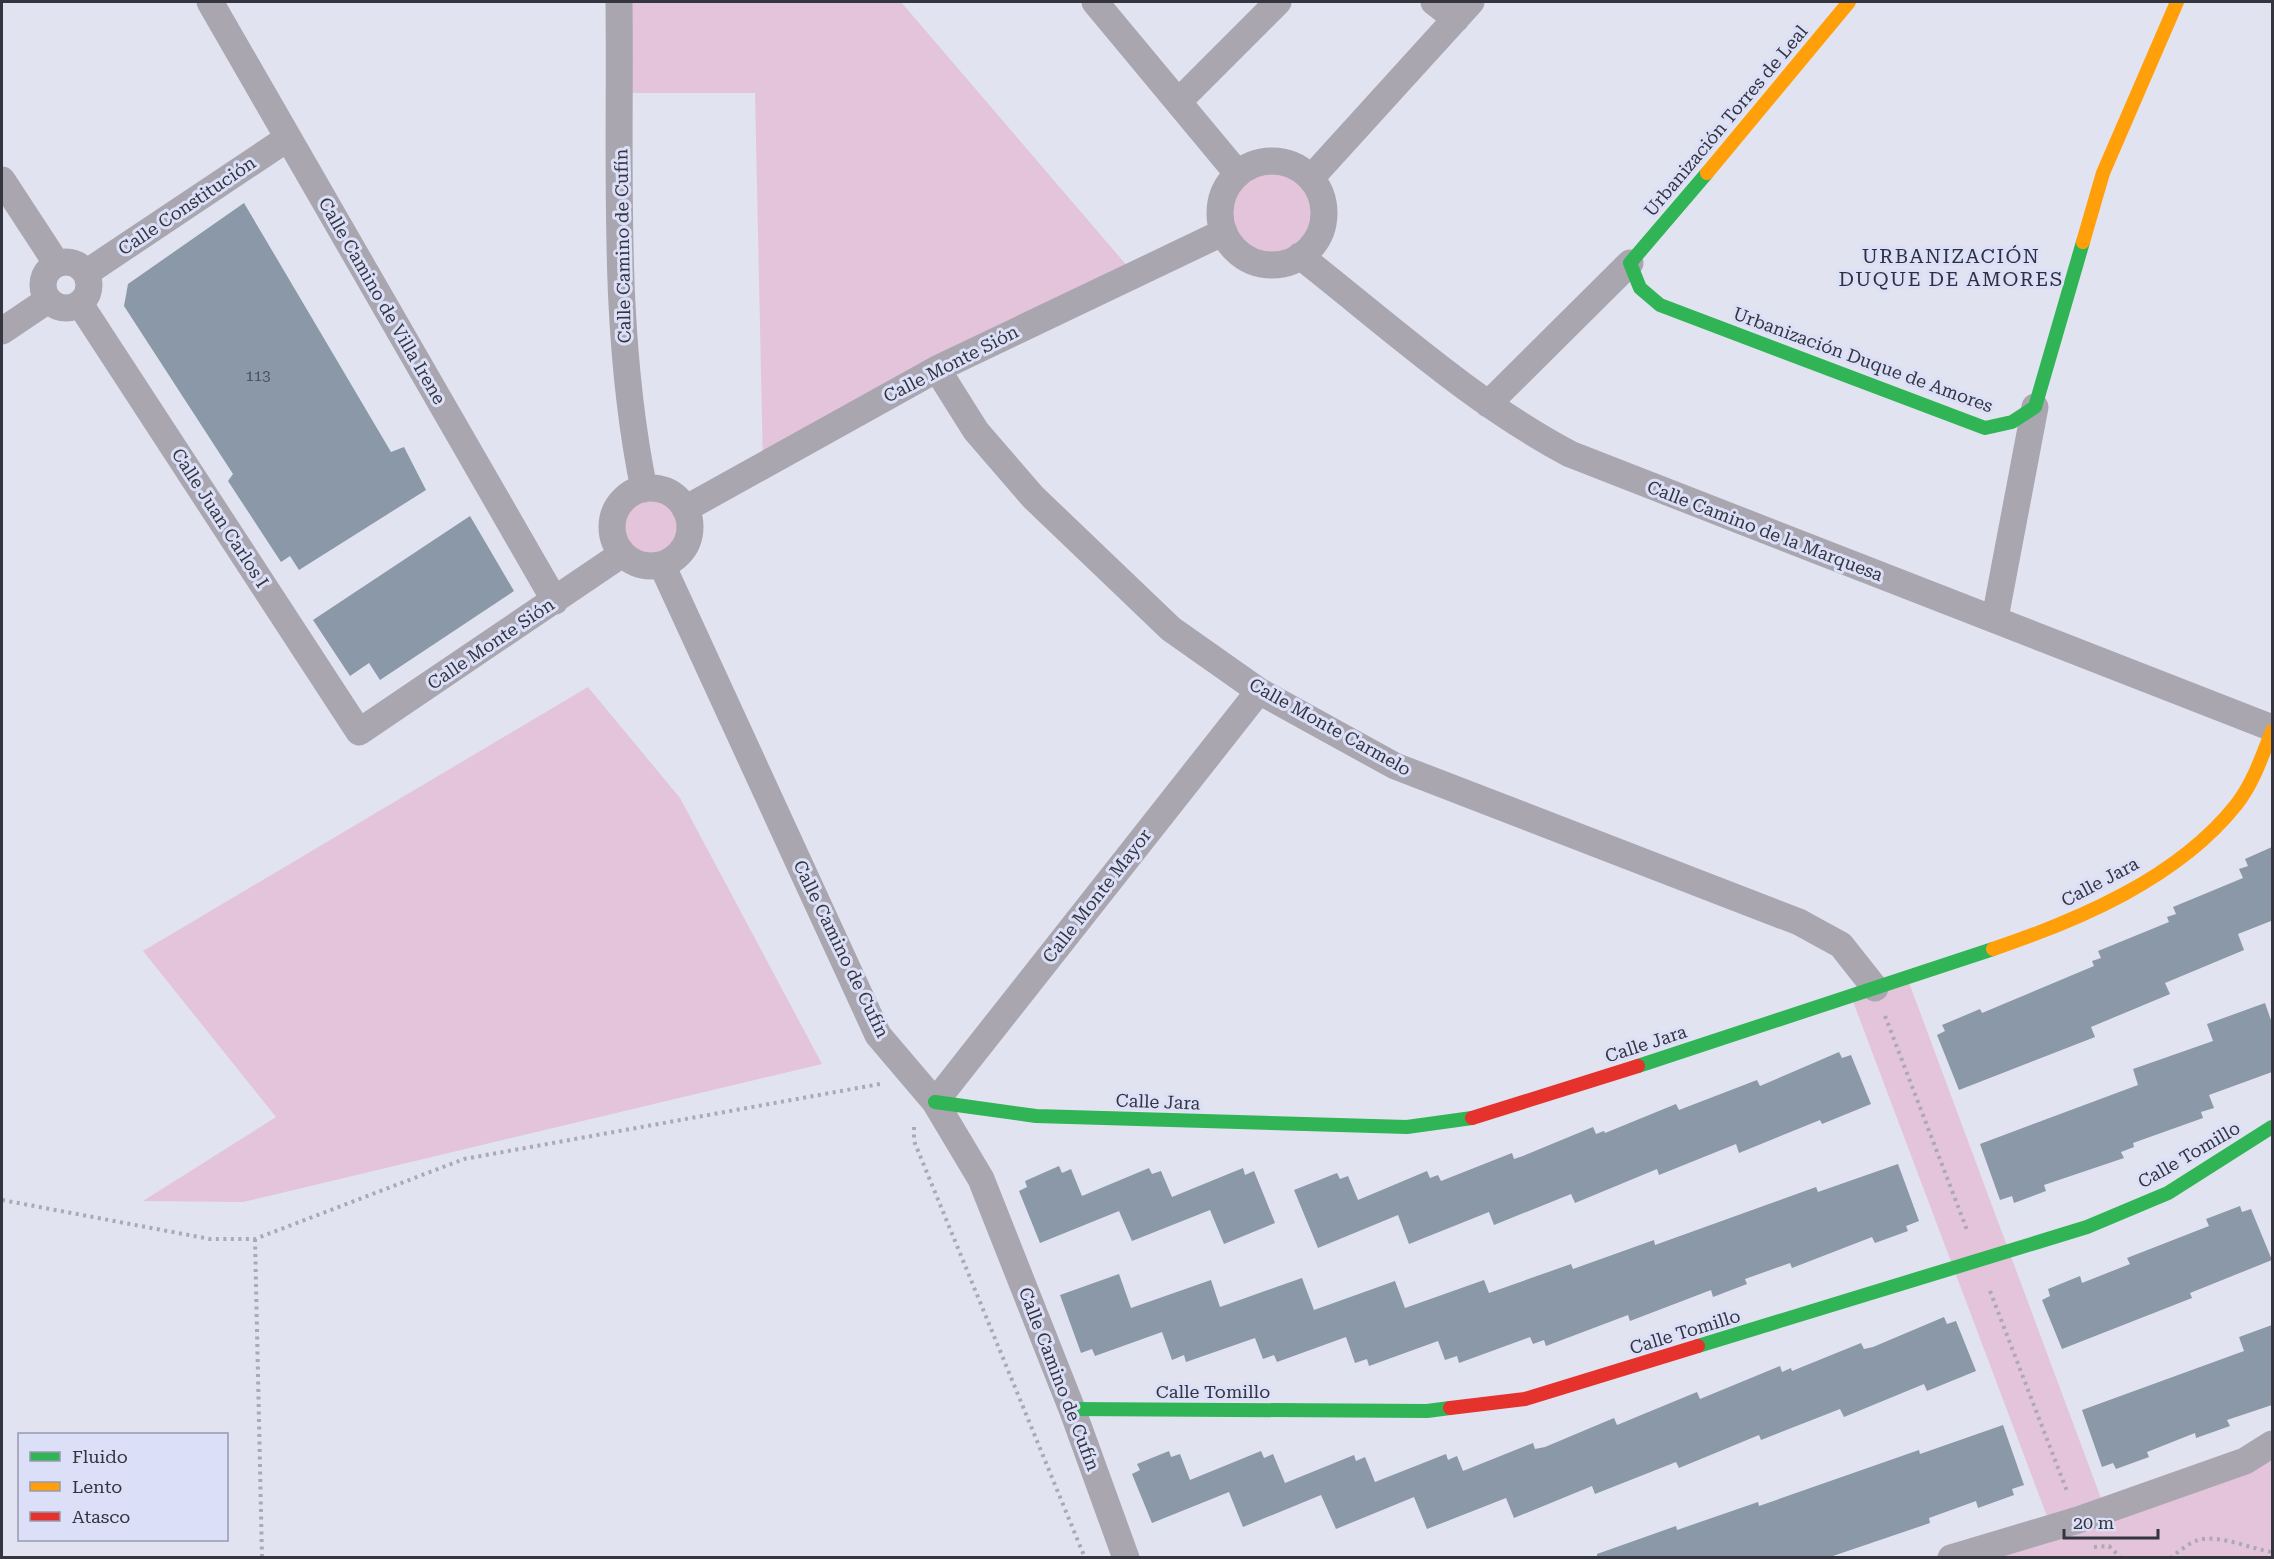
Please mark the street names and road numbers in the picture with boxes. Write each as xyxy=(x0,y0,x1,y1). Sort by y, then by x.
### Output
street label: Urbanización Torres de Leal xyxy=(1639,21,1812,220)
street label: Calle Camino de Cufín xyxy=(610,148,635,344)
street label: Calle Constitución xyxy=(114,152,260,259)
street label: Calle Camino de Villa Irene xyxy=(315,194,450,408)
street label: Urbanización Duque de Amores xyxy=(1730,303,1996,416)
street label: Calle Monte Sión xyxy=(880,320,1022,407)
street label: Calle Juan Carlos I xyxy=(168,444,273,591)
street label: Calle Camino de la Marquesa xyxy=(1644,476,1886,585)
street label: Calle Monte Sión xyxy=(423,593,558,694)
street label: Calle Monte Carmelo xyxy=(1246,673,1415,780)
street label: Calle Monte Mayor xyxy=(1038,825,1155,967)
street label: Calle Jara xyxy=(2057,852,2142,911)
street label: Calle Camino de Cufín xyxy=(789,857,894,1041)
street label: Calle Jara xyxy=(1602,1020,1690,1067)
street label: Calle Jara xyxy=(1115,1090,1201,1113)
street label: Calle Tomillo xyxy=(2134,1117,2244,1192)
street label: Calle Camino de Cufín xyxy=(1015,1284,1104,1474)
street label: Calle Tomillo xyxy=(1627,1305,1743,1358)
street label: Calle Tomillo xyxy=(1156,1381,1270,1402)

